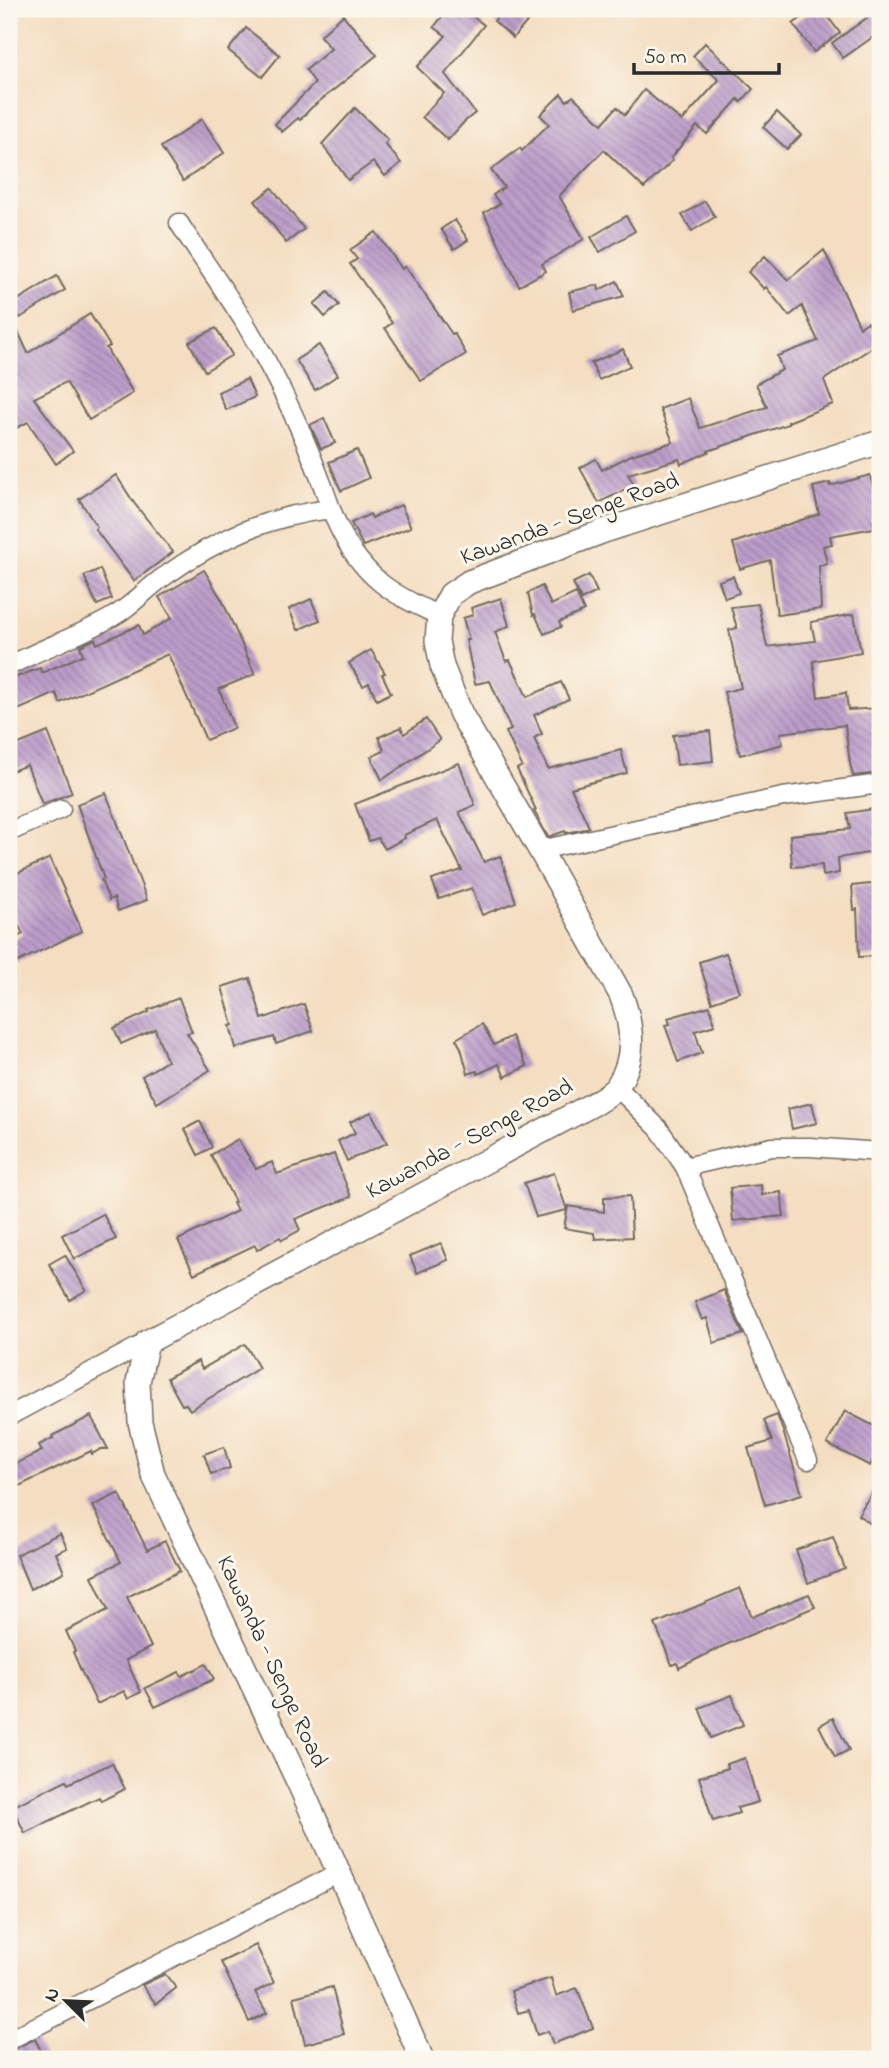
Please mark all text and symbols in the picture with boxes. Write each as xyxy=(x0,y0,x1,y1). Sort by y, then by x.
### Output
scale bar xyxy=(634,32,779,76)
text: 50 m xyxy=(644,43,687,73)
street label: Kawanda - Senge Road xyxy=(456,464,685,576)
street label: Kawanda - Senge Road xyxy=(360,1070,580,1210)
street label: Kawanda - Senge Road xyxy=(206,1550,336,1774)
north arrow xyxy=(32,1966,102,2036)
text: N xyxy=(38,1984,68,2006)

